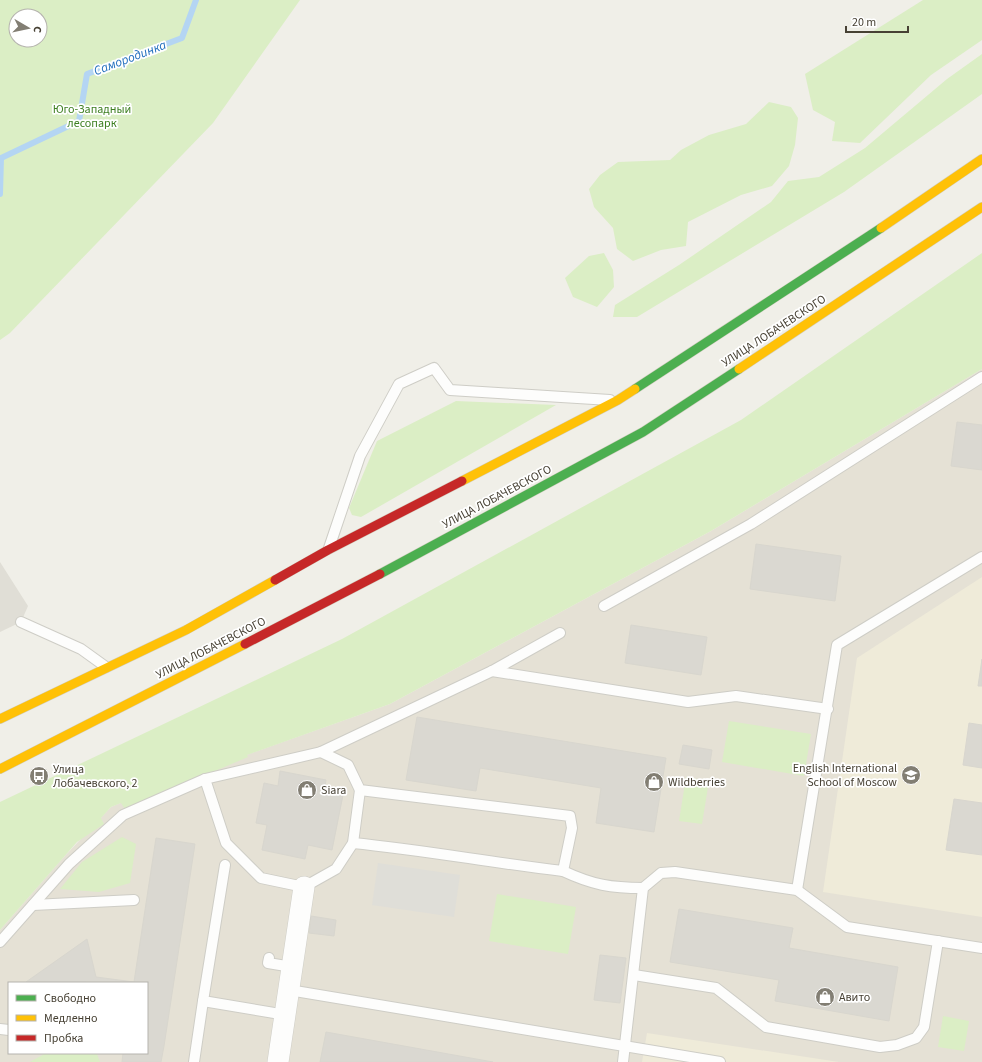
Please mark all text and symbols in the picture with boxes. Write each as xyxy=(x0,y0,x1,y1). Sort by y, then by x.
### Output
north arrow xyxy=(8,8,48,48)
scale bar xyxy=(846,8,908,34)
text: 20 m xyxy=(852,14,876,31)
text: С xyxy=(29,25,45,34)
water label: Самородинка xyxy=(91,36,169,80)
park label: Юго-Западный лесопарк xyxy=(53,101,131,132)
street label: УЛИЦА ЛОБАЧЕВСКОГО xyxy=(719,291,830,371)
street label: УЛИЦА ЛОБАЧЕВСКОГО xyxy=(439,461,555,533)
street label: УЛИЦА ЛОБАЧЕВСКОГО xyxy=(153,613,269,683)
place label: English International School of Moscow xyxy=(793,760,897,791)
place label: Улица Лобачевского, 2 xyxy=(53,761,138,792)
school or university icon: English International School of Moscow xyxy=(900,764,922,786)
bus stop icon: Улица Лобачевского, 2 xyxy=(28,765,50,787)
shop icon: Wildberries xyxy=(643,771,665,793)
place label: Wildberries xyxy=(668,774,725,791)
shop icon: Siara xyxy=(296,779,318,801)
place label: Siara xyxy=(321,782,346,799)
legend xyxy=(8,982,148,1054)
shop icon: Авито xyxy=(814,986,836,1008)
place label: Авито xyxy=(839,989,870,1006)
text: Свободно xyxy=(44,990,96,1007)
text: Медленно xyxy=(44,1010,98,1027)
text: Пробка xyxy=(44,1030,83,1047)

